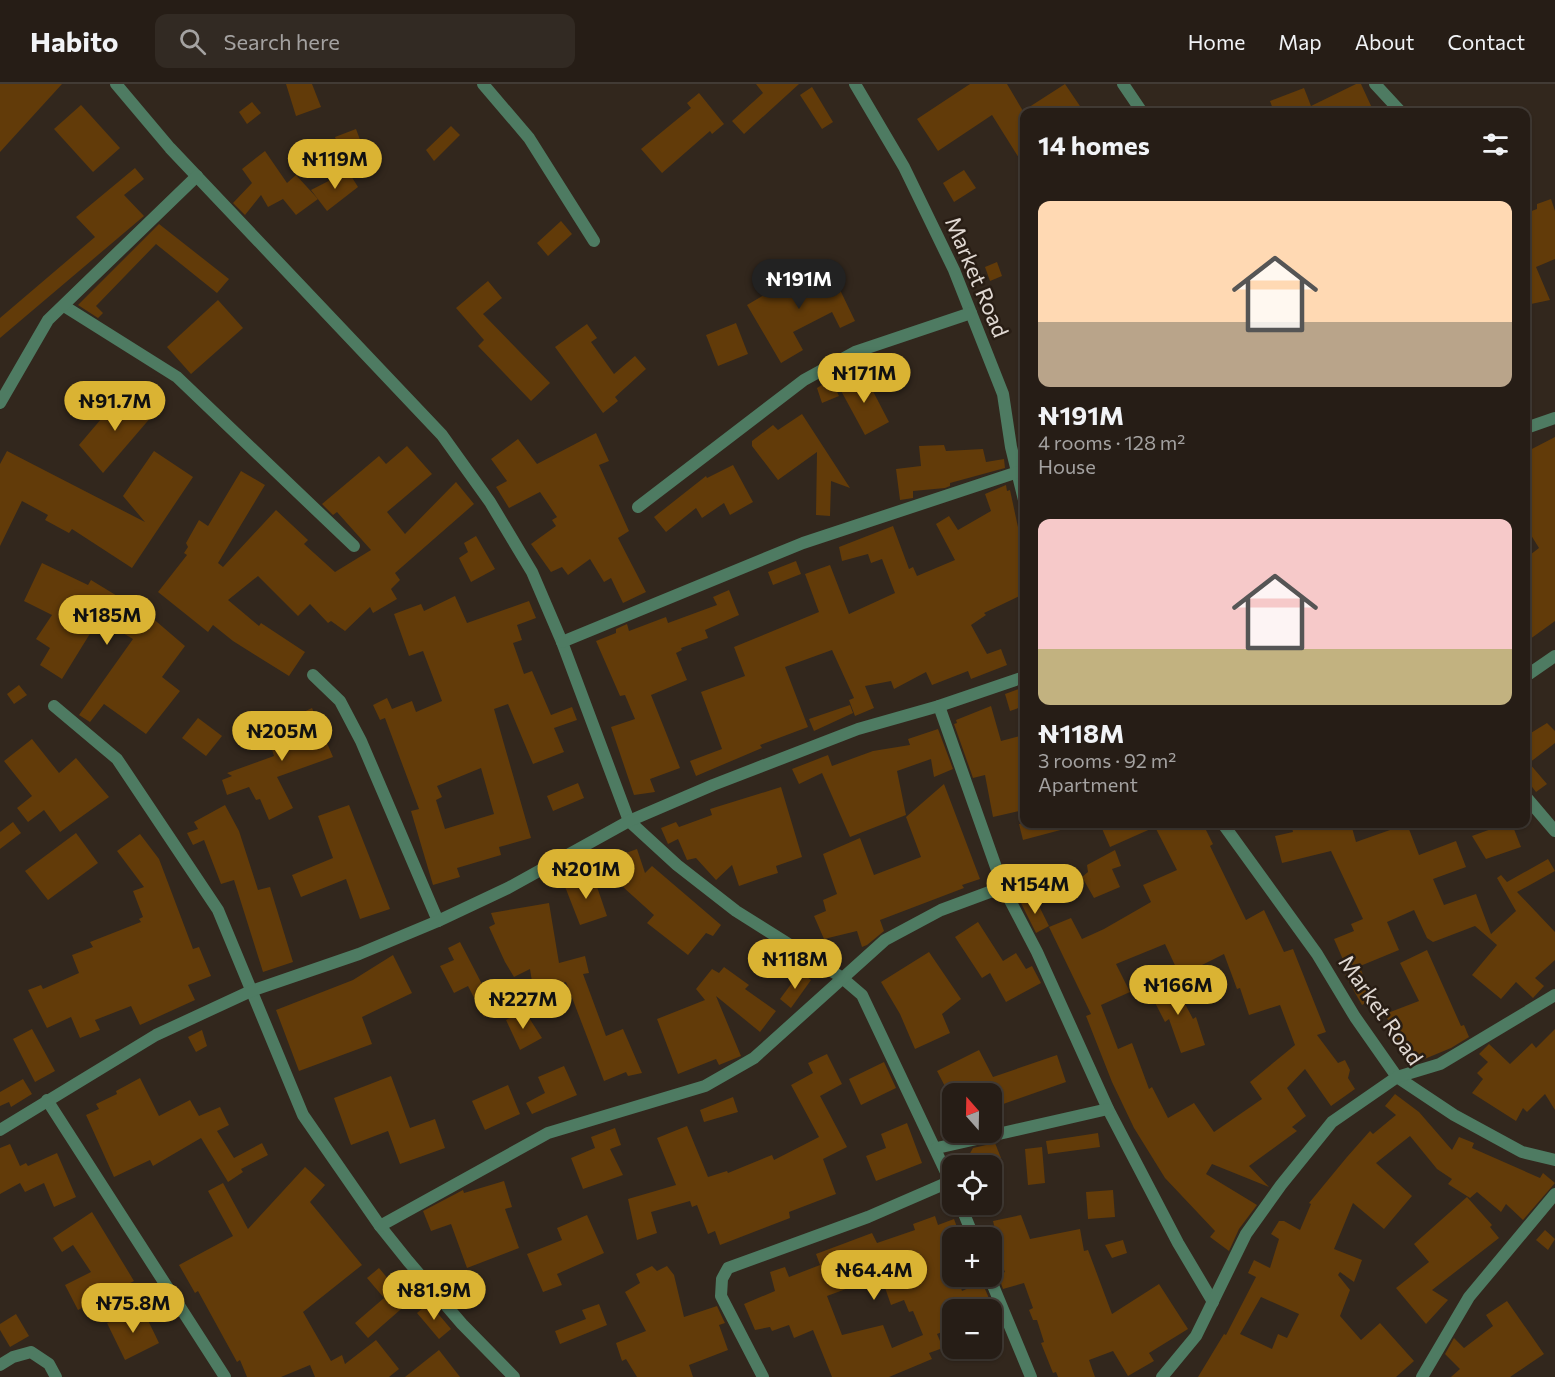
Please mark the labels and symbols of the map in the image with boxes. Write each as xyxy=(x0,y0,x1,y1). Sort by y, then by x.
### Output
pin: ₦119M xyxy=(293,139,377,190)
street label: Market Road xyxy=(940,212,1015,341)
pin: ₦191M xyxy=(757,259,841,310)
pin: ₦171M xyxy=(822,353,906,404)
pin: ₦91.7M xyxy=(66,381,164,432)
pin: ₦185M xyxy=(65,595,149,646)
pin: ₦205M xyxy=(240,711,324,762)
pin: ₦201M xyxy=(544,849,628,900)
pin: ₦154M xyxy=(993,864,1077,915)
pin: ₦118M xyxy=(753,939,837,990)
street label: Market Road xyxy=(1333,949,1429,1070)
pin: ₦166M xyxy=(1136,965,1220,1016)
pin: ₦227M xyxy=(481,979,565,1030)
north arrow xyxy=(942,1083,1002,1143)
pin: ₦64.4M xyxy=(825,1250,923,1301)
pin: ₦81.9M xyxy=(385,1270,483,1321)
pin: ₦75.8M xyxy=(84,1283,182,1334)

